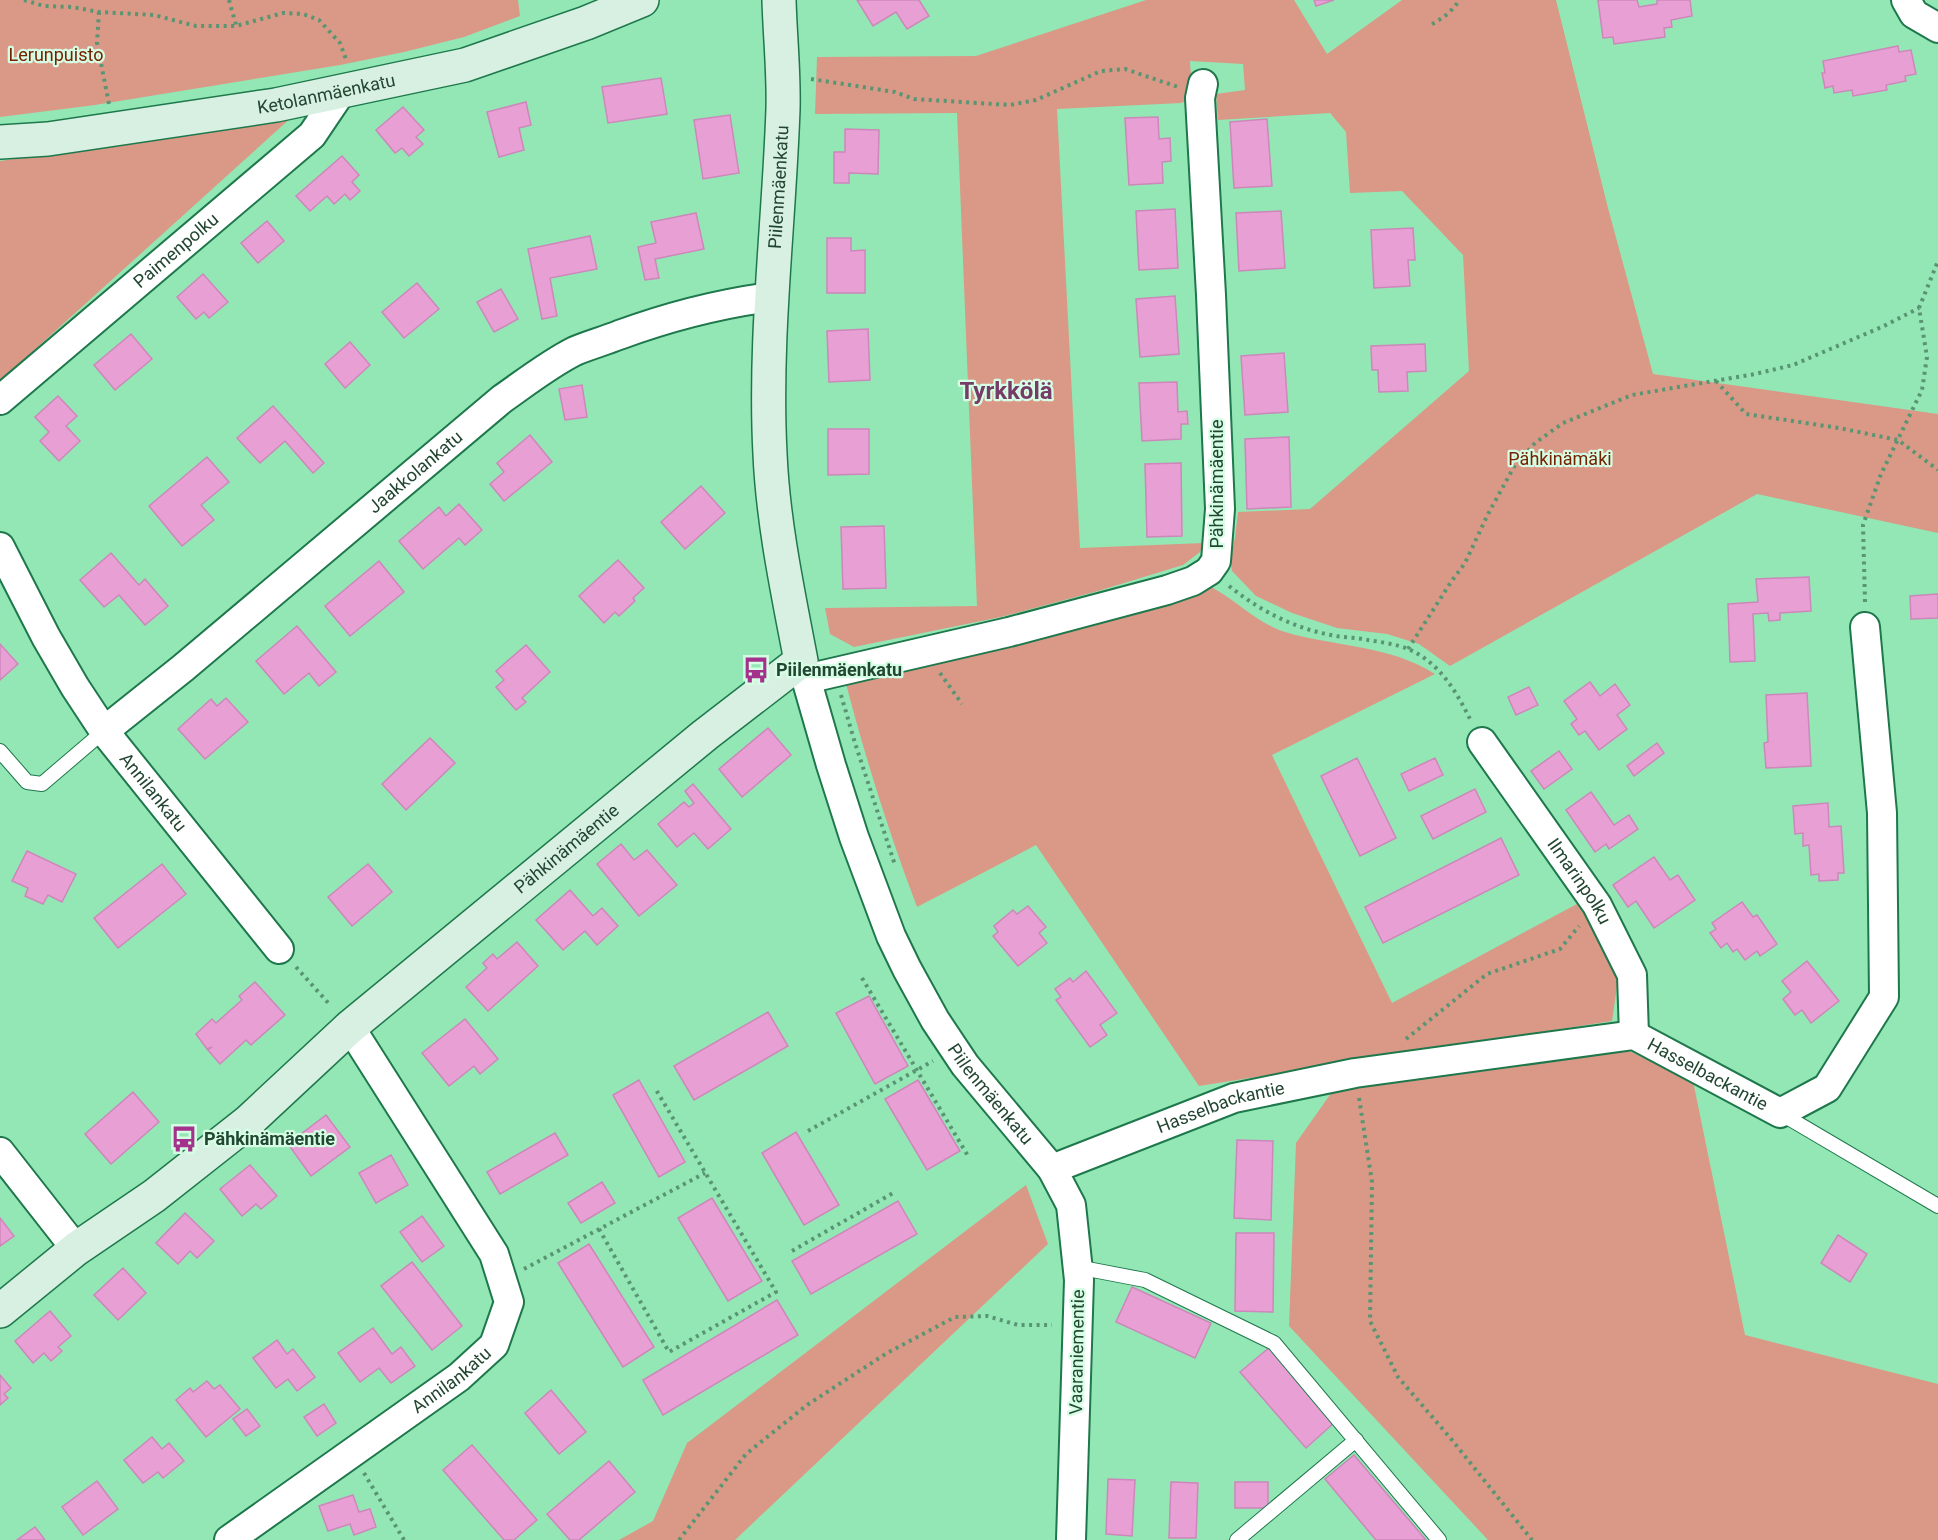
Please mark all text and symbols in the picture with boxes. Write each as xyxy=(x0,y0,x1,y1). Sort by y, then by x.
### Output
park label: Lerunpuisto xyxy=(9,44,103,65)
street label: Ketolanmäenkatu xyxy=(256,69,397,118)
street label: Piilenmäenkatu xyxy=(764,125,792,250)
street label: Paimenpolku xyxy=(129,208,222,292)
district label: Tyrkkölä xyxy=(959,377,1053,405)
street label: Pähkinämäentie xyxy=(1206,419,1227,549)
street label: Jaakkolankatu xyxy=(364,426,467,517)
park label: Pähkinämäki xyxy=(1508,448,1612,469)
bus stop icon: Piilenmäenkatu xyxy=(741,655,771,685)
place label: Piilenmäenkatu xyxy=(776,659,902,680)
street label: Annilankatu xyxy=(116,748,191,835)
street label: Pähkinämäentie xyxy=(510,799,623,898)
street label: Ilmarinpolku xyxy=(1543,834,1616,927)
street label: Hasselbackantie xyxy=(1644,1033,1772,1115)
street label: Piilenmäenkatu xyxy=(944,1039,1038,1148)
street label: Hasselbackantie xyxy=(1154,1077,1286,1137)
bus stop icon: Pähkinämäentie xyxy=(169,1124,199,1154)
place label: Pähkinämäentie xyxy=(204,1128,335,1149)
street label: Vaaraniementie xyxy=(1065,1289,1088,1415)
street label: Annilankatu xyxy=(407,1342,495,1417)

